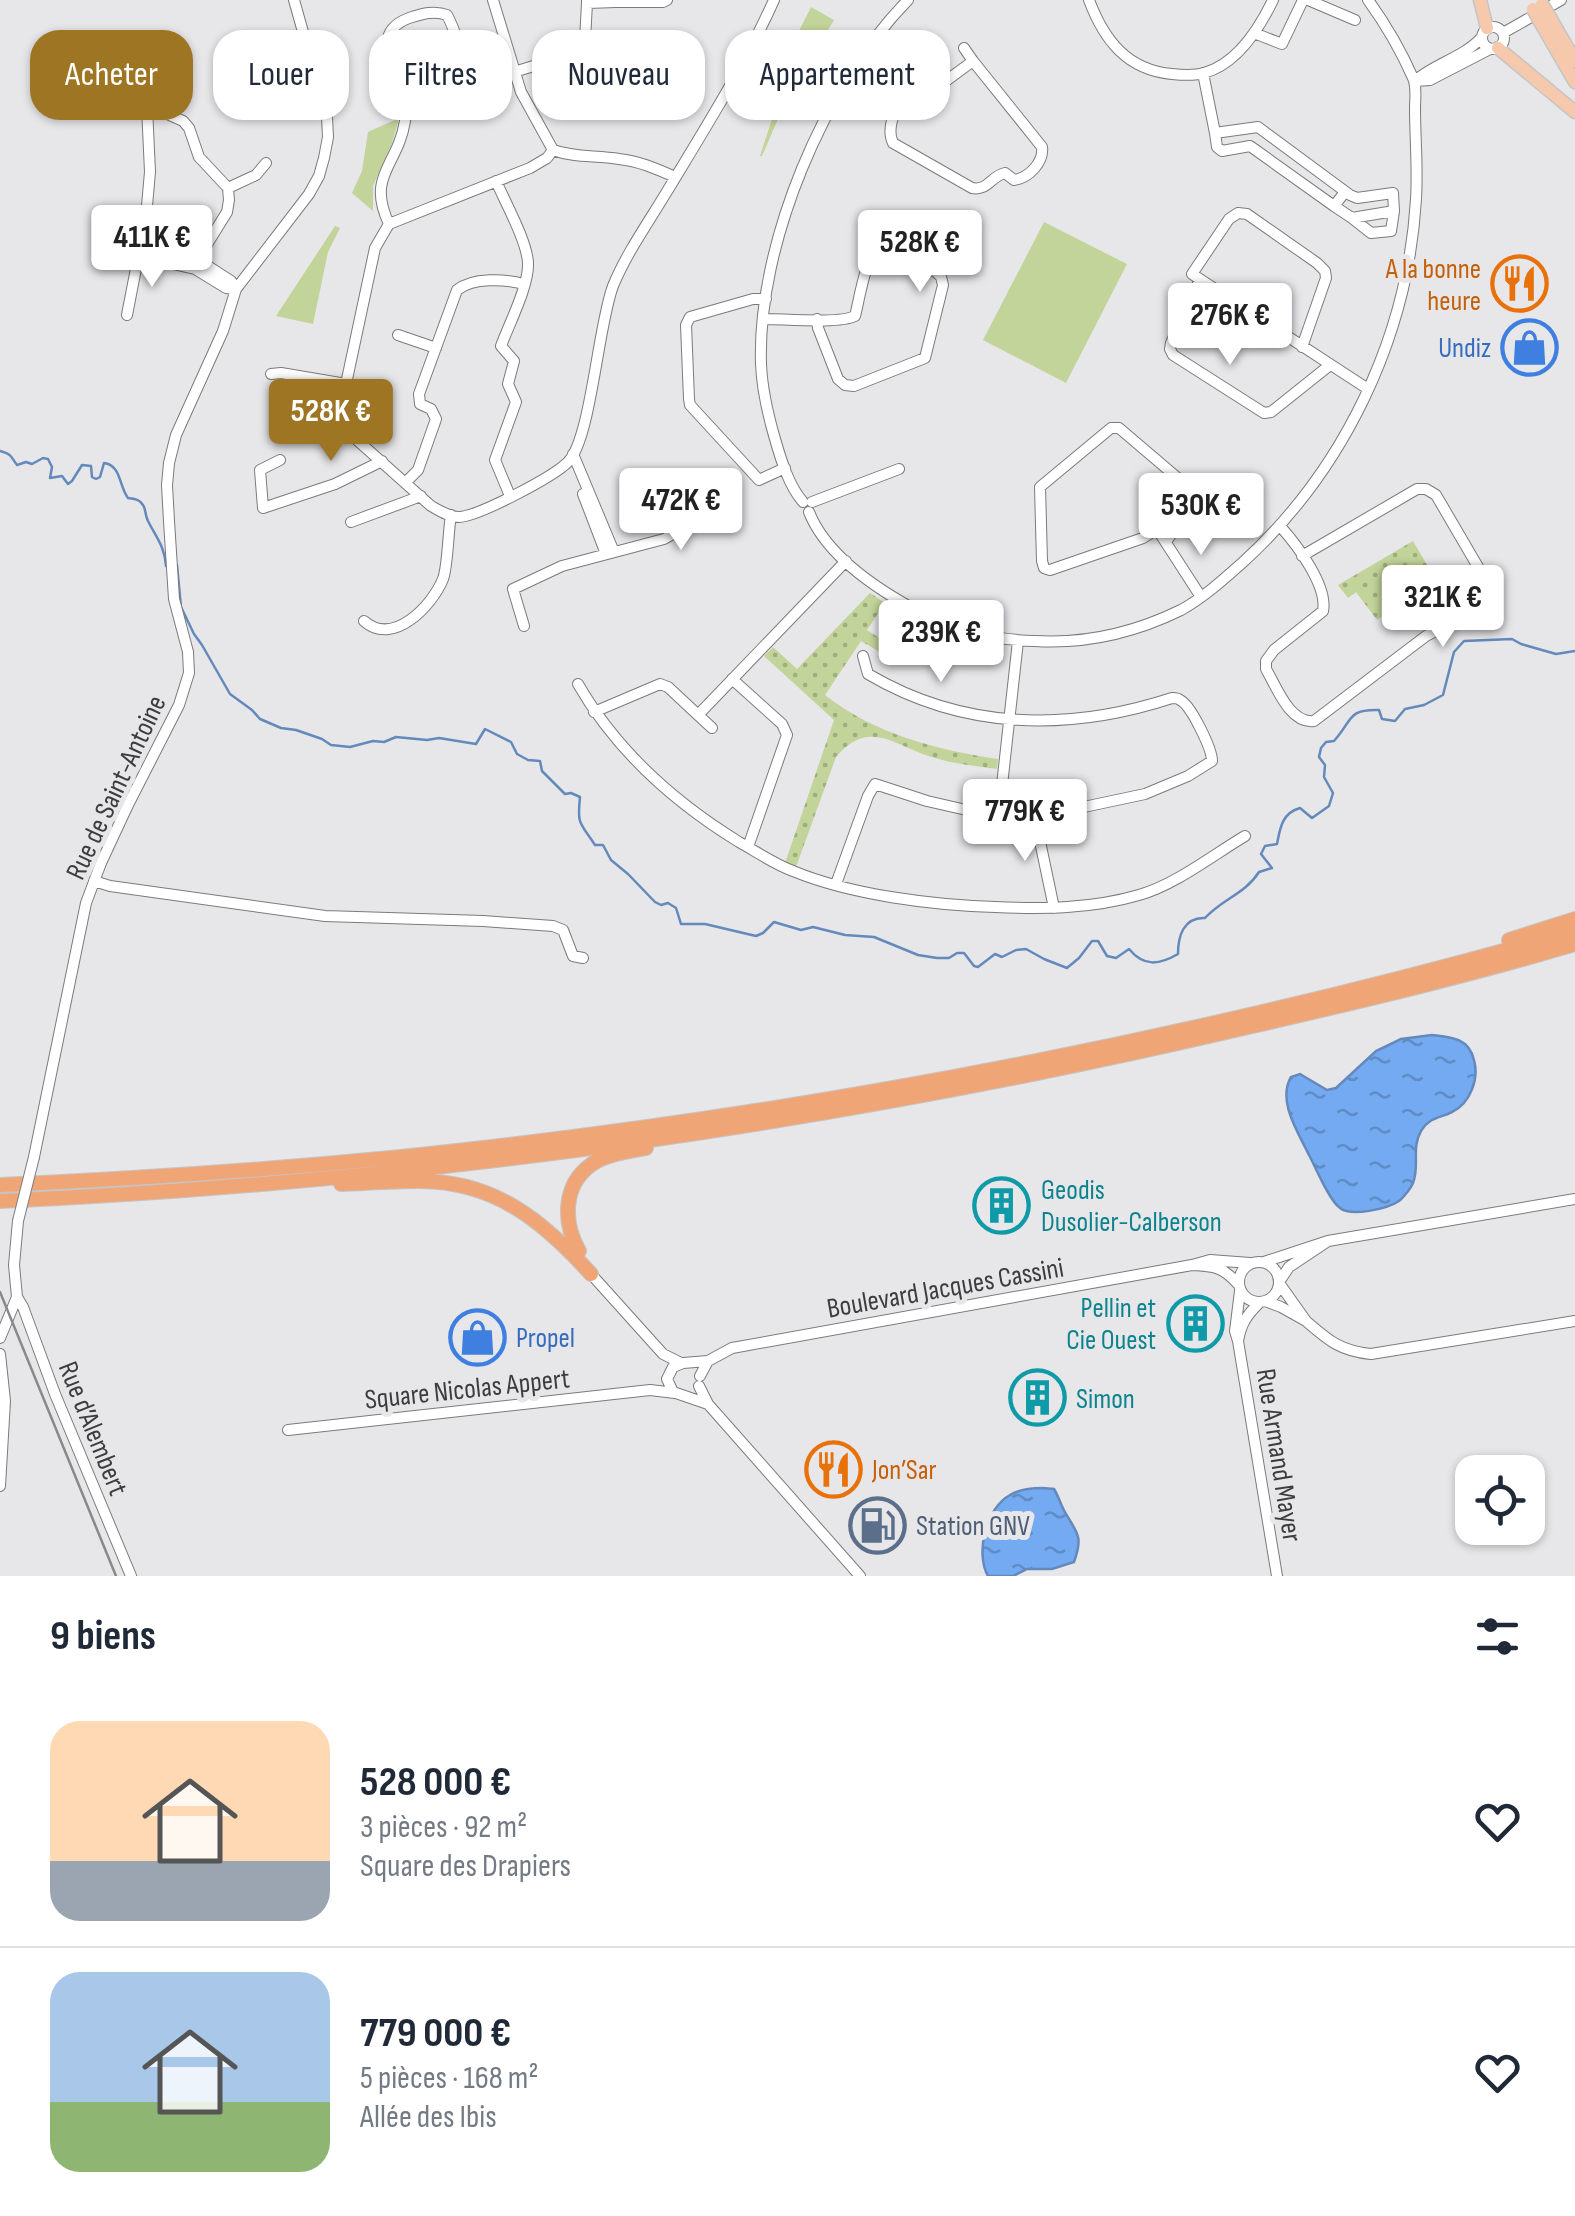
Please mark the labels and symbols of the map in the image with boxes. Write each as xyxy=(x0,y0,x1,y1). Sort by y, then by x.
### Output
pin: 411K € xyxy=(71,205,233,290)
pin: 528K € xyxy=(839,210,1001,295)
place label: A la bonne heure xyxy=(1385,253,1481,318)
restaurant icon: A la bonne heure xyxy=(1490,254,1550,314)
pin: 276K € xyxy=(1149,283,1311,368)
shop icon: Undiz xyxy=(1500,317,1560,377)
place label: Undiz xyxy=(1438,332,1491,365)
pin: 528K € xyxy=(250,379,412,464)
pin: 472K € xyxy=(600,468,762,553)
pin: 530K € xyxy=(1120,473,1282,558)
pin: 321K € xyxy=(1362,565,1524,650)
pin: 239K € xyxy=(860,600,1022,685)
street label: Rue de Saint-Antoine xyxy=(59,690,173,885)
pin: 779K € xyxy=(944,779,1106,864)
place label: Geodis Dusolier-Calberson xyxy=(1041,1174,1222,1239)
building icon: Geodis Dusolier-Calberson xyxy=(972,1175,1032,1235)
street label: Boulevard Jacques Cassini xyxy=(824,1251,1066,1326)
place label: Pellin et Cie Ouest xyxy=(1066,1292,1156,1357)
building icon: Pellin et Cie Ouest xyxy=(1165,1293,1225,1353)
shop icon: Propel xyxy=(447,1307,507,1367)
place label: Propel xyxy=(516,1322,575,1355)
street label: Rue d’Alembert xyxy=(51,1357,134,1500)
street label: Square Nicolas Appert xyxy=(363,1362,571,1417)
street label: Rue Armand Mayer xyxy=(1249,1366,1308,1544)
building icon: Simon xyxy=(1007,1368,1067,1428)
place label: Simon xyxy=(1076,1383,1135,1416)
restaurant icon: Jon’Sar xyxy=(803,1439,863,1499)
place label: Jon’Sar xyxy=(871,1454,936,1487)
fuel station icon: Station GNV xyxy=(847,1495,907,1555)
place label: Station GNV xyxy=(916,1510,1030,1543)

